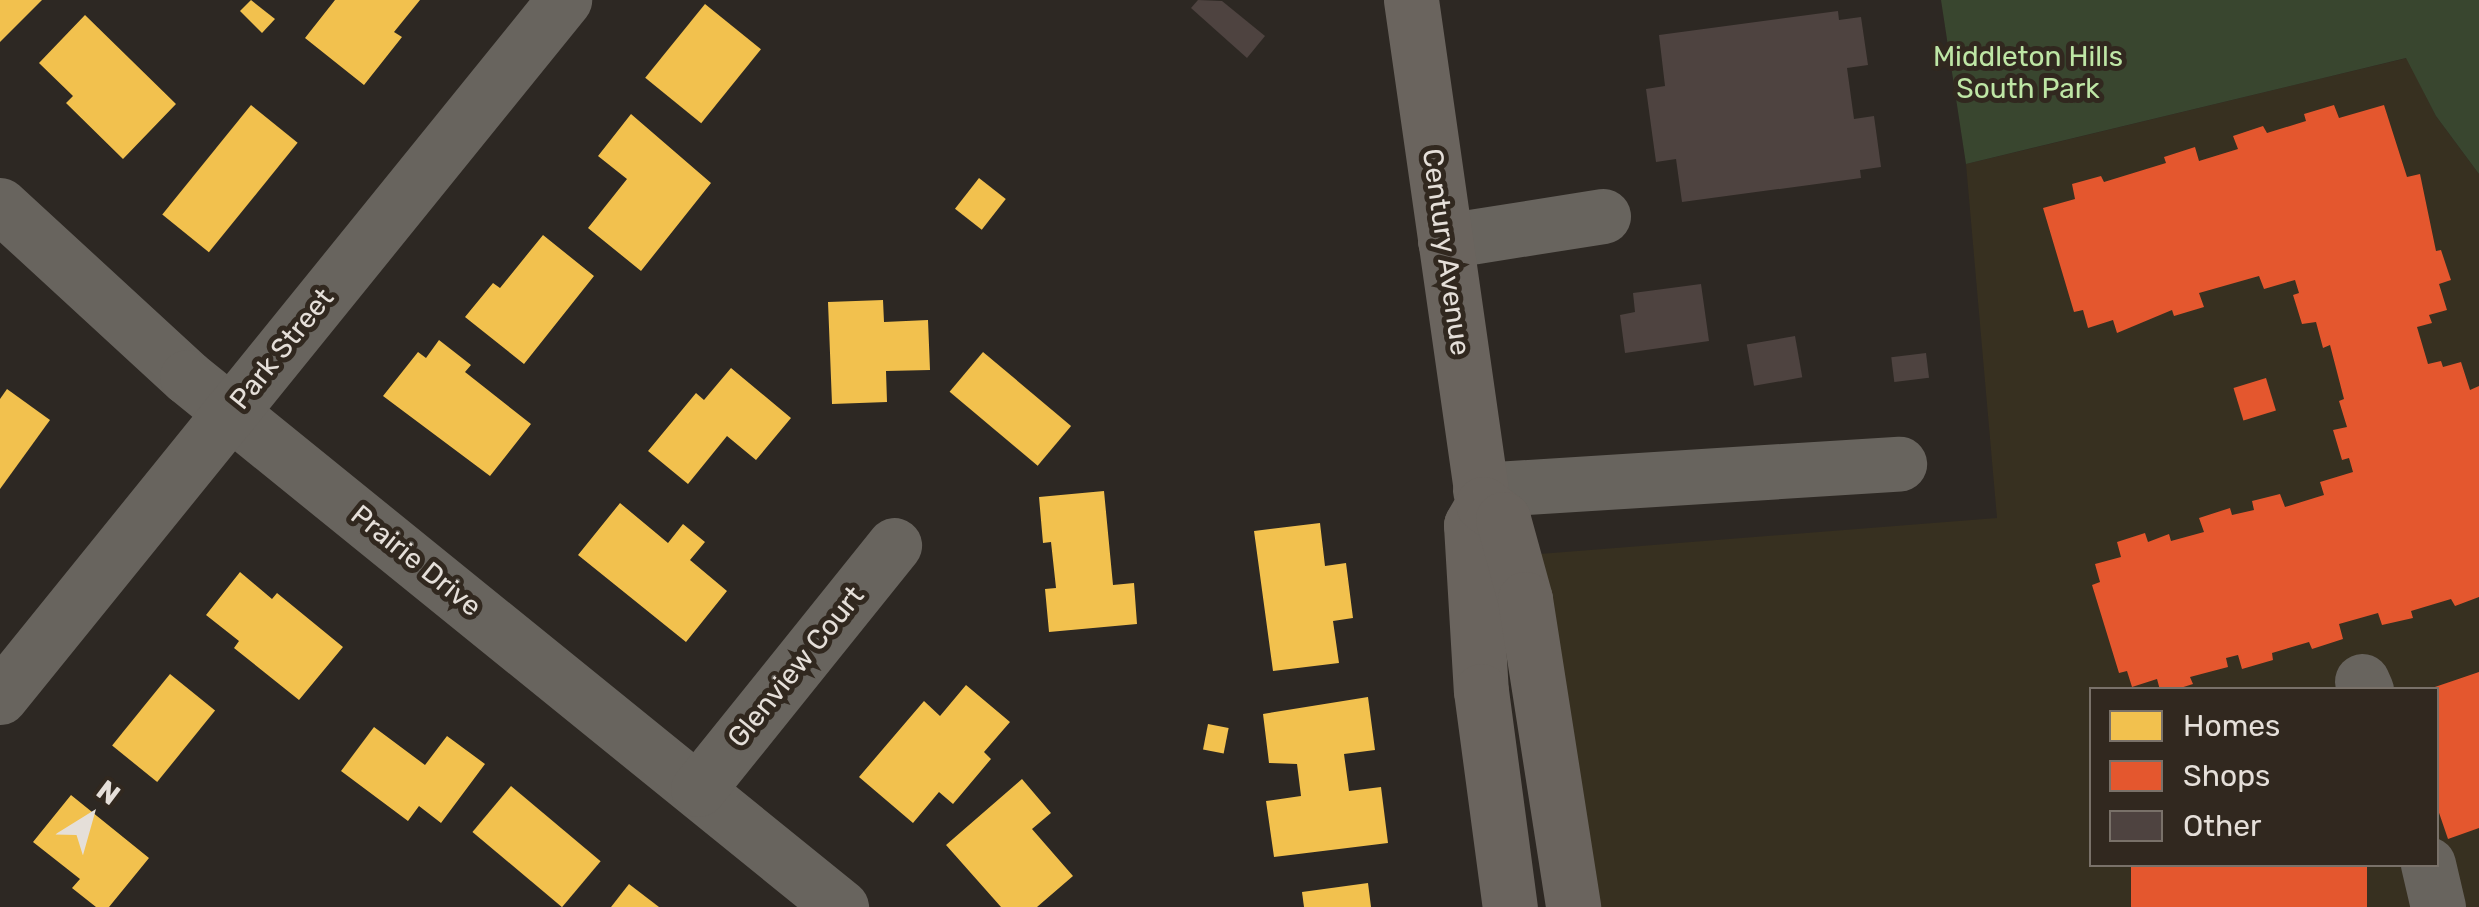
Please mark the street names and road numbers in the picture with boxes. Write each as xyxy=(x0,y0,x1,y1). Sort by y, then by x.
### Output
street label: Century Avenue xyxy=(1415,146,1477,358)
street label: Park Street xyxy=(223,282,341,416)
street label: Prairie Drive xyxy=(344,498,488,624)
street label: Glenview Court xyxy=(721,579,871,755)

